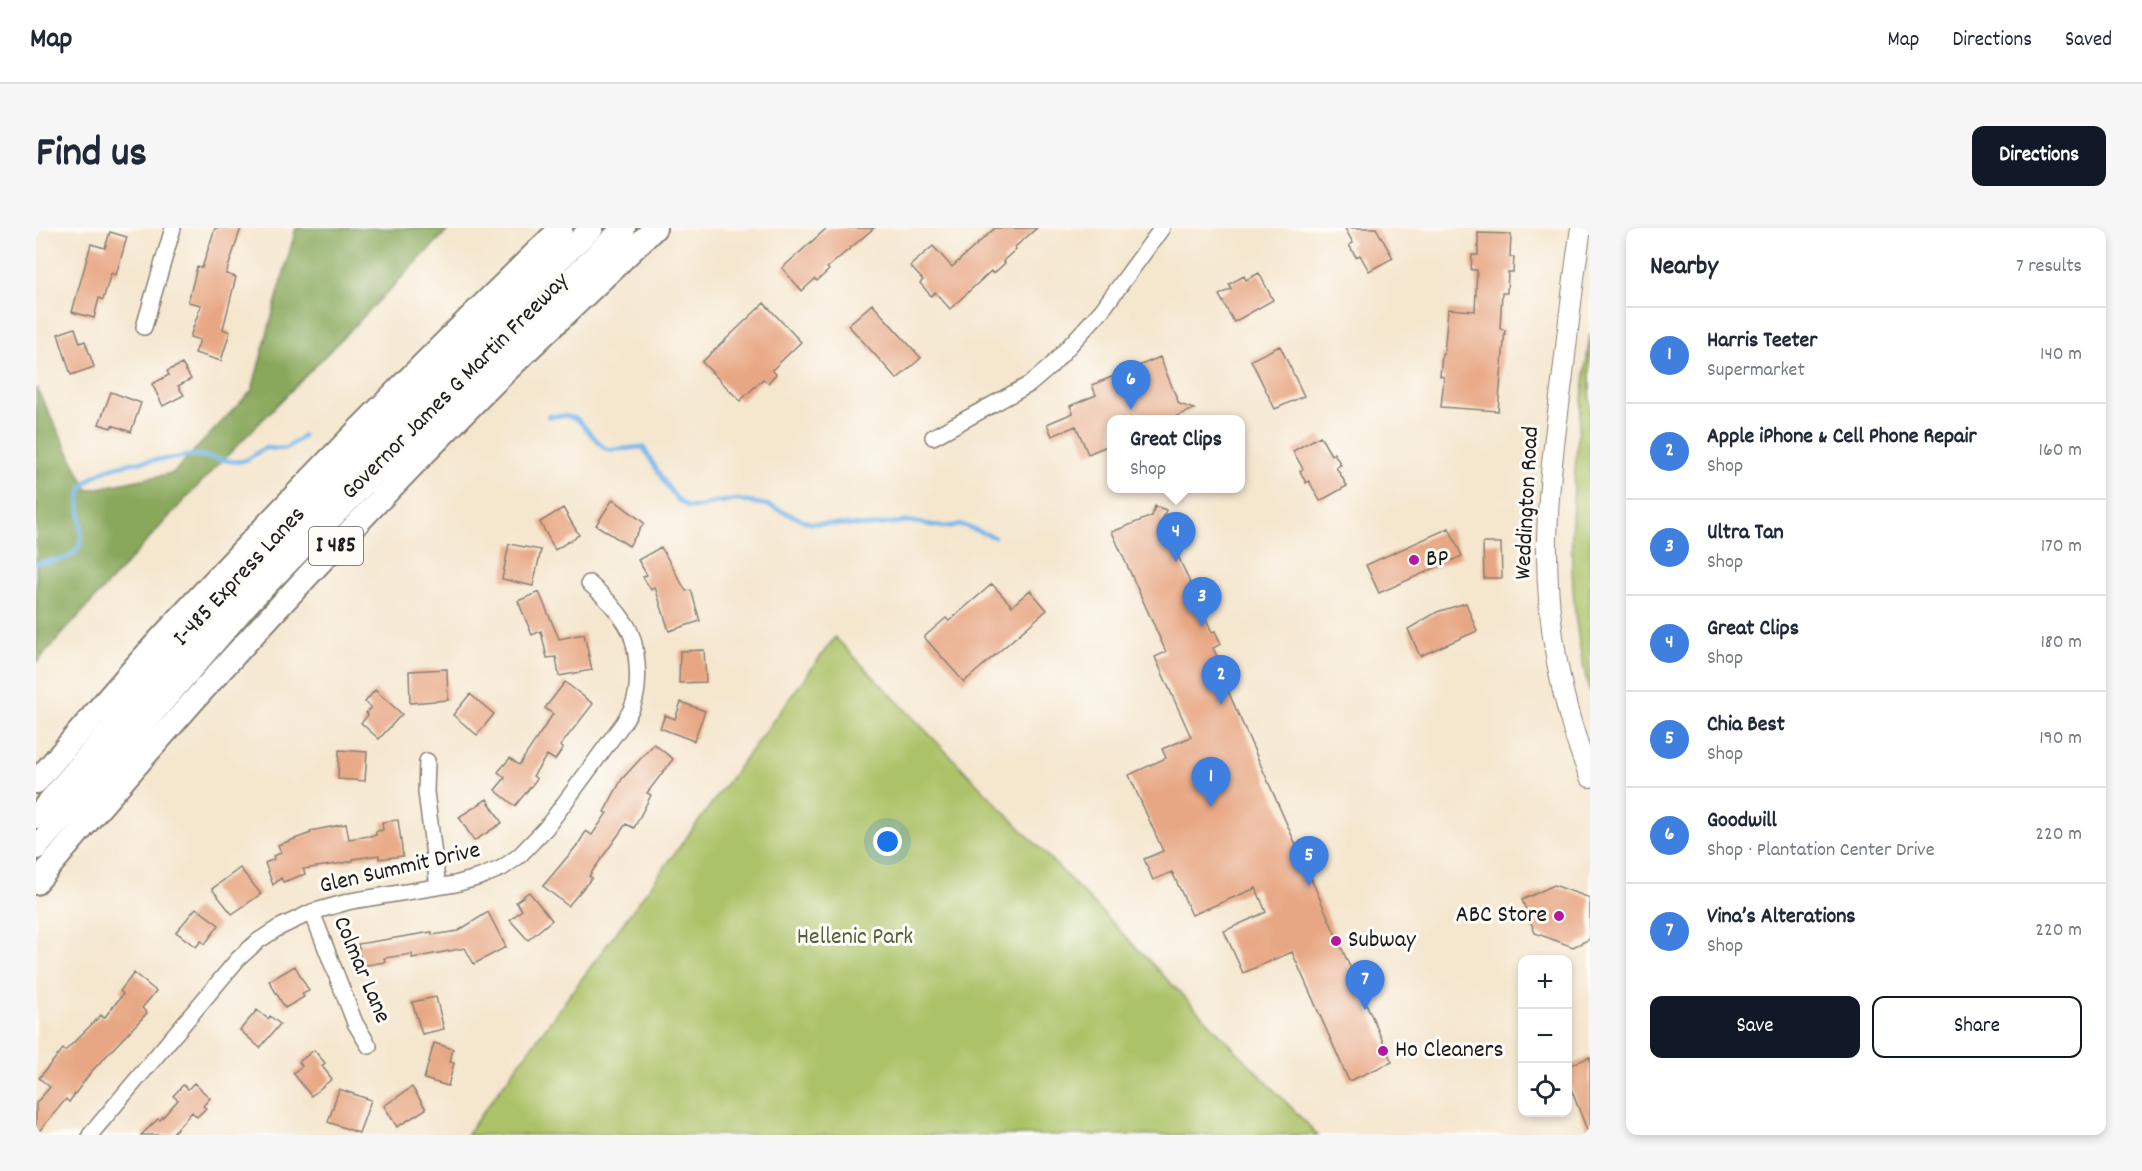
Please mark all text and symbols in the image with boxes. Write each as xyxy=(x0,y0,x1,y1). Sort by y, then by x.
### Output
text: Map xyxy=(30,21,72,61)
text: Map xyxy=(1888,26,1919,56)
text: Directions xyxy=(1952,26,2032,56)
text: Saved xyxy=(2065,26,2112,56)
text: Find us xyxy=(36,126,147,186)
button: Directions xyxy=(1972,126,2106,186)
text: Nearby xyxy=(1650,249,1718,286)
text: 7 results xyxy=(2016,253,2082,281)
street label: Governor James G Martin Freeway xyxy=(334,265,578,509)
text: Harris Teeter xyxy=(1707,326,1817,357)
text: 1 xyxy=(1667,341,1672,369)
text: 140 m xyxy=(2040,341,2082,369)
text: Supermarket xyxy=(1707,357,1805,385)
pin: 6 xyxy=(1112,360,1150,410)
popup xyxy=(1107,415,1245,493)
text: Apple iPhone & Cell Phone Repair xyxy=(1707,422,1977,453)
text: Great Clips xyxy=(1130,425,1222,456)
street label: Weddington Road xyxy=(1507,425,1549,581)
text: 2 xyxy=(1665,437,1674,465)
text: 160 m xyxy=(2039,437,2082,465)
text: Shop xyxy=(1707,453,1743,481)
text: Shop xyxy=(1130,456,1166,484)
street label: I-485 Express Lanes xyxy=(166,499,314,655)
pin: 4 xyxy=(1156,512,1196,562)
text: Ultra Tan xyxy=(1707,518,1784,549)
road number: I 485 xyxy=(309,527,363,565)
text: 3 xyxy=(1665,533,1674,561)
text: 170 m xyxy=(2041,533,2082,561)
place label: BP xyxy=(1426,543,1448,577)
text: Shop xyxy=(1707,549,1743,577)
marker: BP xyxy=(1407,553,1421,567)
pin: 3 xyxy=(1182,578,1222,627)
text: Great Clips xyxy=(1707,614,1799,645)
text: 4 xyxy=(1665,629,1674,657)
text: 180 m xyxy=(2040,629,2082,657)
text: Shop xyxy=(1707,645,1743,673)
pin: 2 xyxy=(1202,656,1240,705)
text: Chia Best xyxy=(1707,710,1785,741)
text: 5 xyxy=(1665,725,1674,753)
text: 190 m xyxy=(2039,725,2082,753)
text: Shop xyxy=(1707,741,1743,769)
pin: 1 xyxy=(1192,758,1230,807)
text: Goodwill xyxy=(1707,806,1777,837)
text: 6 xyxy=(1665,821,1674,849)
text: 220 m xyxy=(2035,821,2082,849)
your location xyxy=(873,827,902,856)
street label: Glen Summit Drive xyxy=(316,834,484,904)
pin: 5 xyxy=(1290,836,1328,886)
text: Shop · Plantation Center Drive xyxy=(1707,837,1934,865)
place label: ABC Store xyxy=(1456,899,1547,933)
text: Vina’s Alterations xyxy=(1707,902,1856,933)
marker: ABC Store xyxy=(1552,909,1566,923)
street label: Colmar Lane xyxy=(323,911,399,1029)
text: 7 xyxy=(1666,917,1673,945)
text: 220 m xyxy=(2035,917,2082,945)
park label: Hellenic Park xyxy=(797,921,913,955)
place label: Subway xyxy=(1348,924,1417,958)
text: Shop xyxy=(1707,933,1743,961)
marker: Subway xyxy=(1329,934,1343,948)
map controls xyxy=(1518,955,1572,1117)
button: + xyxy=(1518,955,1572,1009)
pin: 7 xyxy=(1346,960,1384,1010)
button: Save xyxy=(1650,996,1860,1058)
button: Share xyxy=(1872,996,2082,1058)
button: − xyxy=(1518,1009,1572,1063)
place label: Ho Cleaners xyxy=(1395,1034,1504,1068)
marker: Ho Cleaners xyxy=(1376,1044,1390,1058)
button: locate xyxy=(1518,1063,1572,1117)

